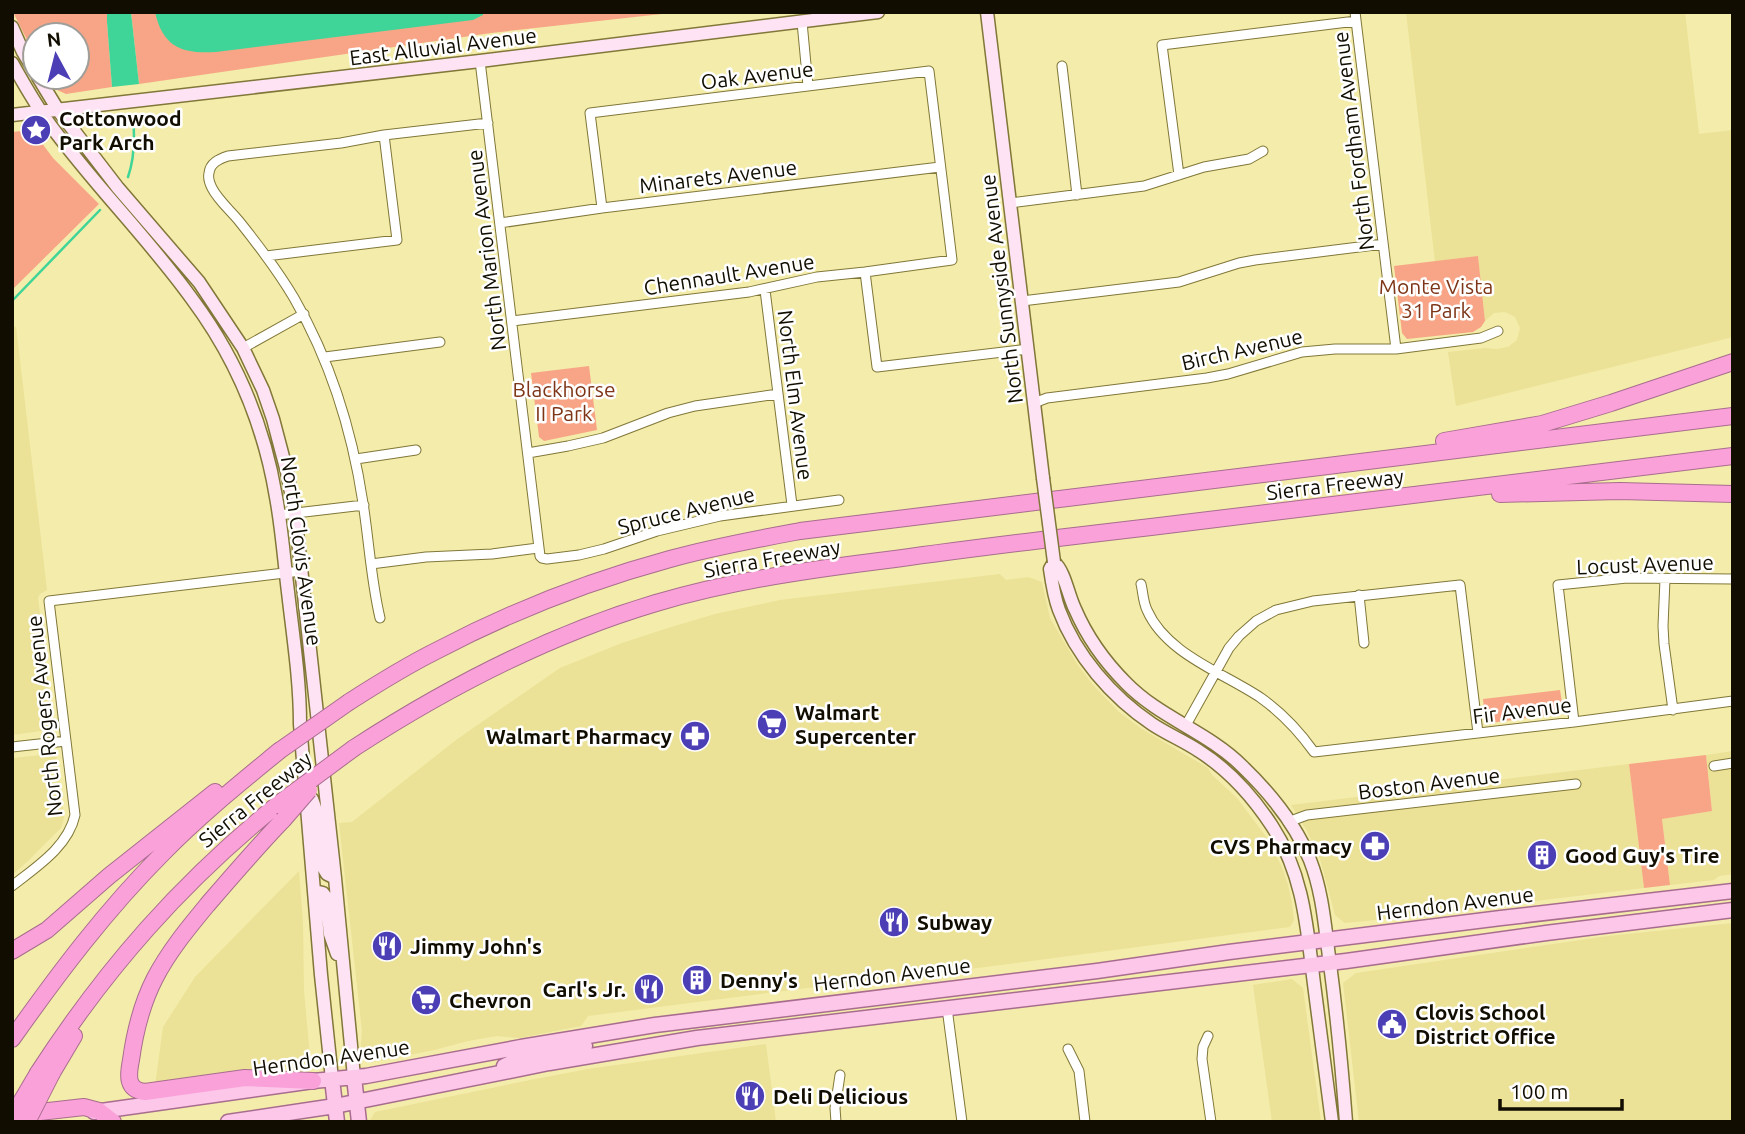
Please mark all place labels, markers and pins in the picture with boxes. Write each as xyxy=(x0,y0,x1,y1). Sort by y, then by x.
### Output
place label: Cottonwood Park Arch xyxy=(59,106,182,154)
place icon: Cottonwood Park Arch xyxy=(19,113,53,147)
place label: Walmart Supercenter xyxy=(795,700,916,748)
supermarket icon: Walmart Supercenter xyxy=(755,707,789,741)
pharmacy icon: Walmart Pharmacy xyxy=(678,719,712,753)
place label: Walmart Pharmacy xyxy=(486,724,672,748)
pharmacy icon: CVS Pharmacy xyxy=(1358,829,1392,863)
place label: CVS Pharmacy xyxy=(1210,834,1352,858)
building icon: Good Guy's Tire xyxy=(1525,838,1559,872)
place label: Good Guy's Tire xyxy=(1565,843,1720,867)
restaurant icon: Subway xyxy=(877,905,911,939)
place label: Subway xyxy=(917,910,992,934)
restaurant icon: Jimmy John's xyxy=(370,929,404,963)
place label: Jimmy John's xyxy=(410,934,542,958)
building icon: Denny's xyxy=(680,963,714,997)
place label: Denny's xyxy=(720,968,798,992)
restaurant icon: Carl's Jr. xyxy=(632,972,666,1006)
place label: Carl's Jr. xyxy=(542,977,626,1001)
supermarket icon: Chevron xyxy=(409,983,443,1017)
place label: Chevron xyxy=(449,988,531,1012)
place label: Clovis School District Office xyxy=(1415,1000,1555,1048)
public building icon: Clovis School District Office xyxy=(1375,1007,1409,1041)
restaurant icon: Deli Delicious xyxy=(733,1079,767,1113)
place label: Deli Delicious xyxy=(773,1084,908,1108)

